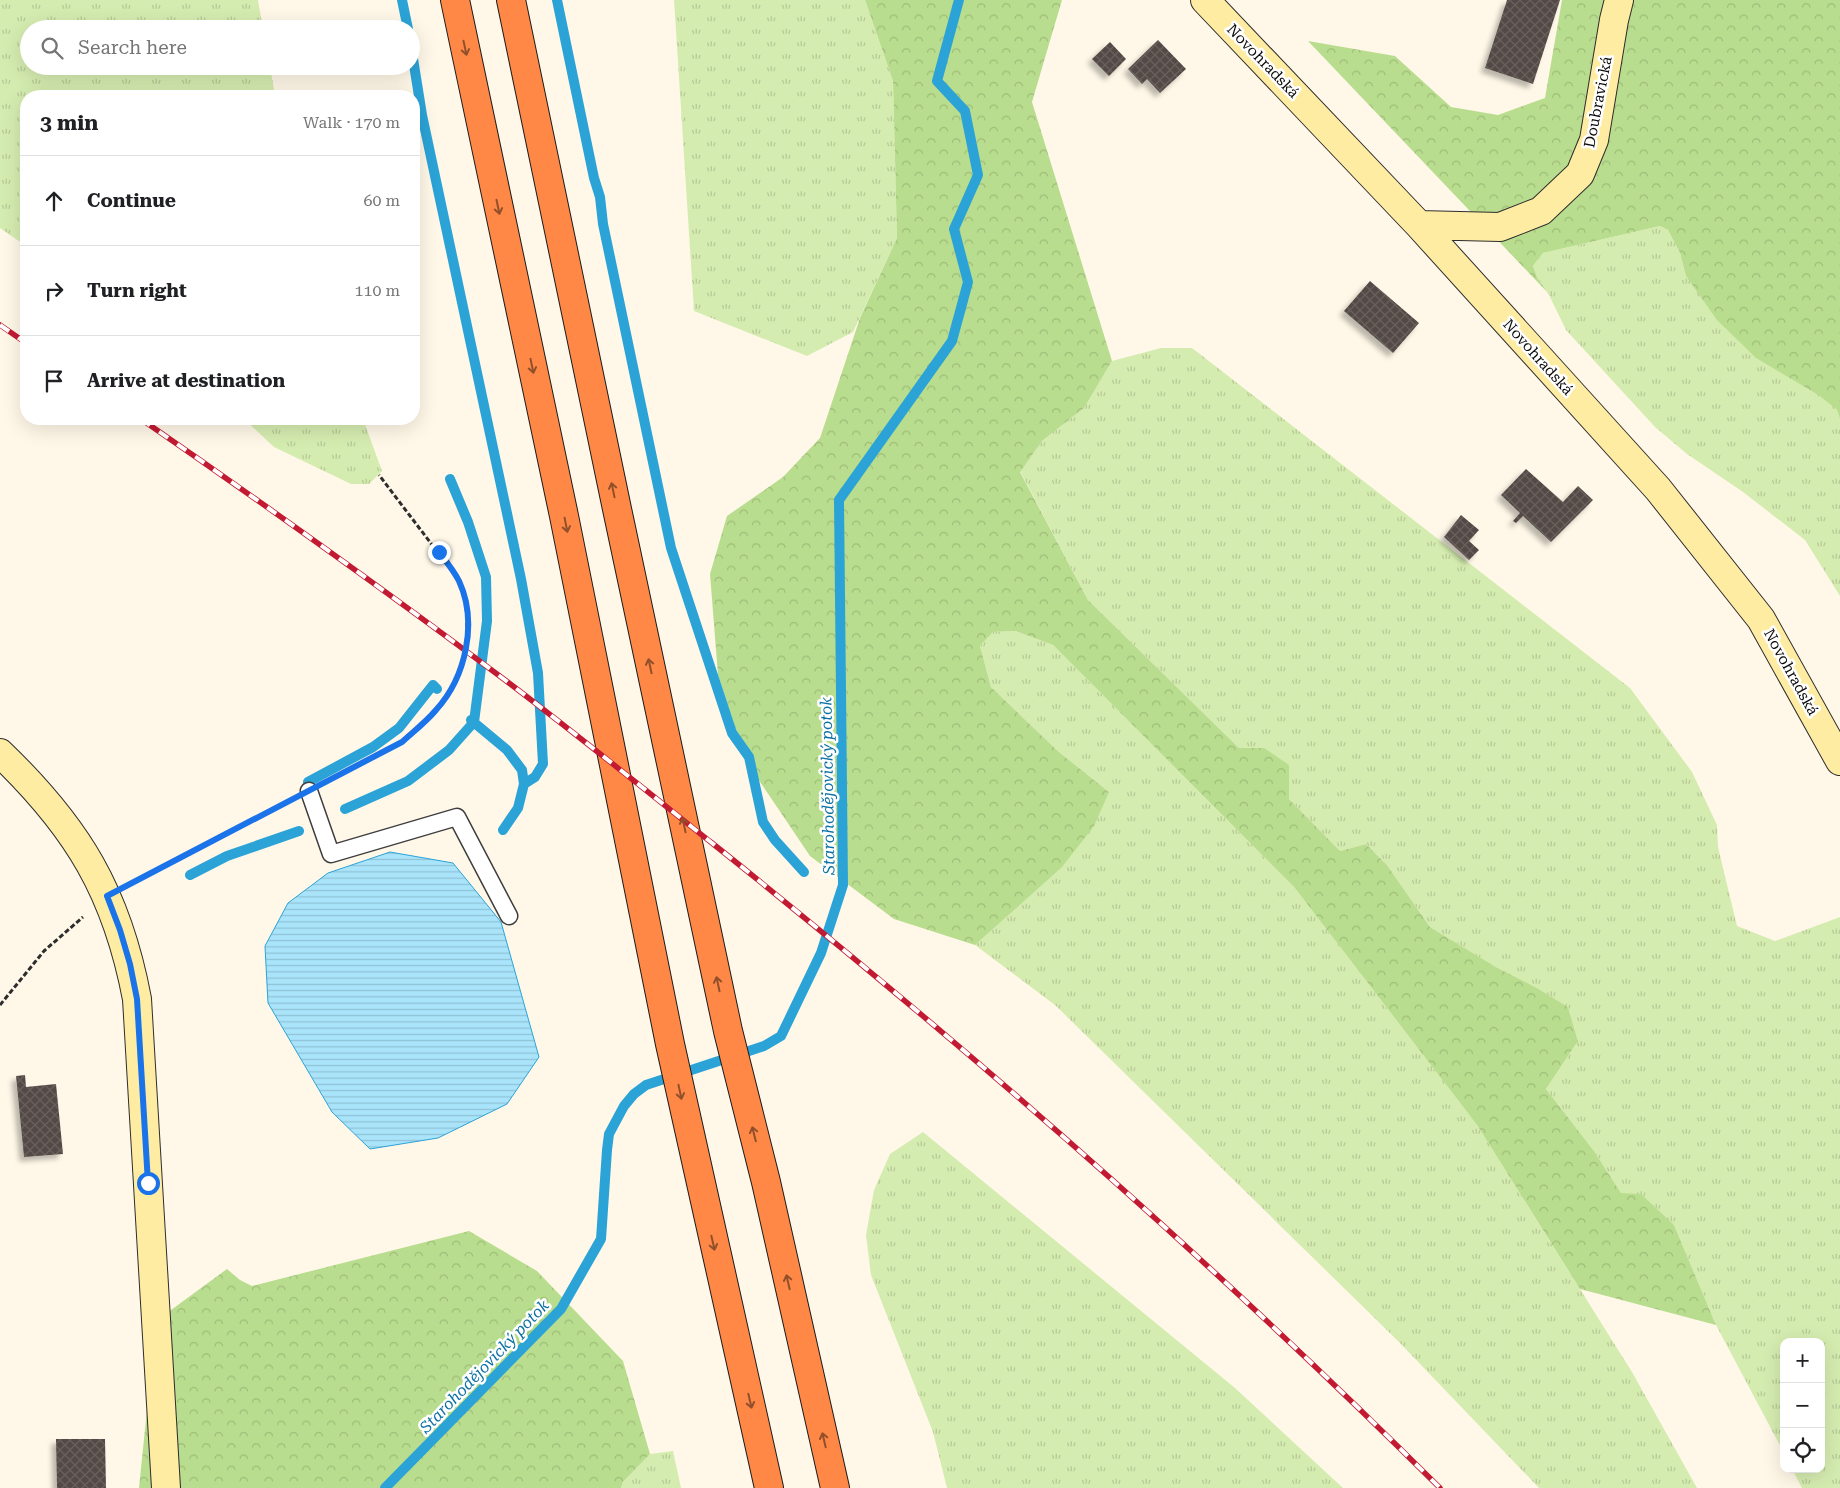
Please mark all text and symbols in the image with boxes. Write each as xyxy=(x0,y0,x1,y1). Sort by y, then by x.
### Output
search box xyxy=(20,20,420,75)
street label: Novohradská xyxy=(1223,20,1303,102)
icon: search xyxy=(38,34,66,62)
text: Search here xyxy=(78,36,187,59)
one-way arrow xyxy=(461,39,470,55)
street label: Doubravická xyxy=(1580,55,1616,149)
text: 3 min xyxy=(40,111,98,135)
text: Walk · 170 m xyxy=(303,113,400,132)
icon: ahead xyxy=(40,187,68,215)
text: Continue xyxy=(87,189,176,212)
text: 60 m xyxy=(363,191,400,210)
one-way arrow xyxy=(494,198,504,214)
icon: right xyxy=(40,277,68,305)
text: Turn right xyxy=(87,279,187,302)
text: 110 m xyxy=(354,281,400,300)
street label: Novohradská xyxy=(1499,315,1577,399)
one-way arrow xyxy=(528,357,537,373)
icon: arrive xyxy=(40,367,68,395)
text: Arrive at destination xyxy=(87,369,285,392)
one-way arrow xyxy=(608,482,617,498)
one-way arrow xyxy=(561,516,571,532)
route end xyxy=(428,541,451,564)
street label: Novohradská xyxy=(1760,626,1822,718)
one-way arrow xyxy=(645,658,654,674)
water label: Starohodějovický potok xyxy=(816,697,839,876)
one-way arrow xyxy=(679,817,688,833)
one-way arrow xyxy=(713,976,722,992)
one-way arrow xyxy=(676,1083,685,1099)
one-way arrow xyxy=(749,1127,758,1143)
route start xyxy=(137,1172,160,1195)
one-way arrow xyxy=(709,1234,718,1250)
one-way arrow xyxy=(783,1274,792,1290)
water label: Starohodějovický potok xyxy=(415,1296,553,1438)
map controls xyxy=(1780,1338,1825,1473)
button: + xyxy=(1780,1338,1825,1383)
button: − xyxy=(1780,1383,1825,1428)
one-way arrow xyxy=(746,1393,755,1409)
button: locate xyxy=(1780,1428,1825,1473)
one-way arrow xyxy=(819,1433,828,1449)

